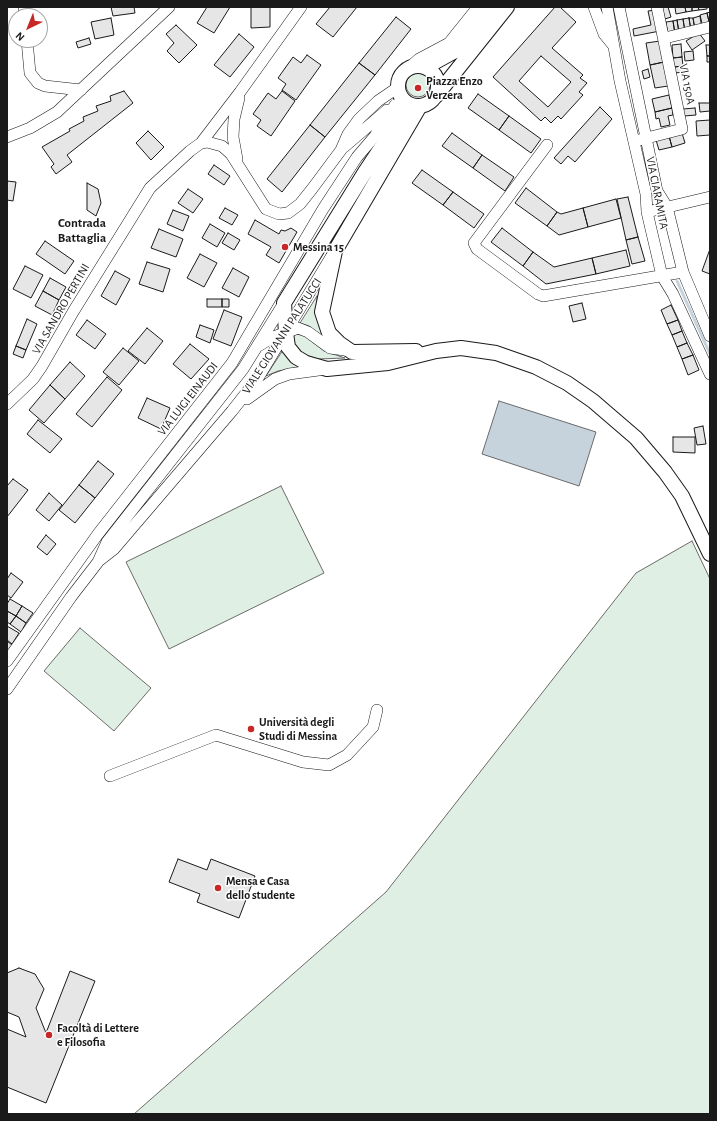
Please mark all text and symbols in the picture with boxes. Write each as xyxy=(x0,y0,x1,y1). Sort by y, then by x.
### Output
north arrow xyxy=(8,8,48,48)
text: N xyxy=(14,30,27,43)
street label: VIA 150A xyxy=(676,62,698,106)
place label: Piazza Enzo Verzera xyxy=(426,74,483,102)
marker: Piazza Enzo Verzera xyxy=(413,83,423,93)
street label: VIA CIARAMITA xyxy=(643,156,671,230)
district label: Contrada Battaglia xyxy=(58,215,106,246)
place label: Messina 15 xyxy=(293,240,344,254)
marker: Messina 15 xyxy=(280,242,290,252)
street label: VIA SANDRO PERTINI xyxy=(29,261,93,357)
street label: VIALE GIOVANNI PALATUCCI xyxy=(239,275,325,397)
street label: VIA LUIGI EINAUDI xyxy=(155,359,221,439)
place label: Università degli Studi di Messina xyxy=(259,715,337,743)
marker: Università degli Studi di Messina xyxy=(246,724,256,734)
place label: Mensa e Casa dello studente xyxy=(226,874,295,902)
marker: Mensa e Casa dello studente xyxy=(213,883,223,893)
place label: Facoltà di Lettere e Filosofia xyxy=(57,1021,139,1049)
marker: Facoltà di Lettere e Filosofia xyxy=(44,1030,54,1040)

